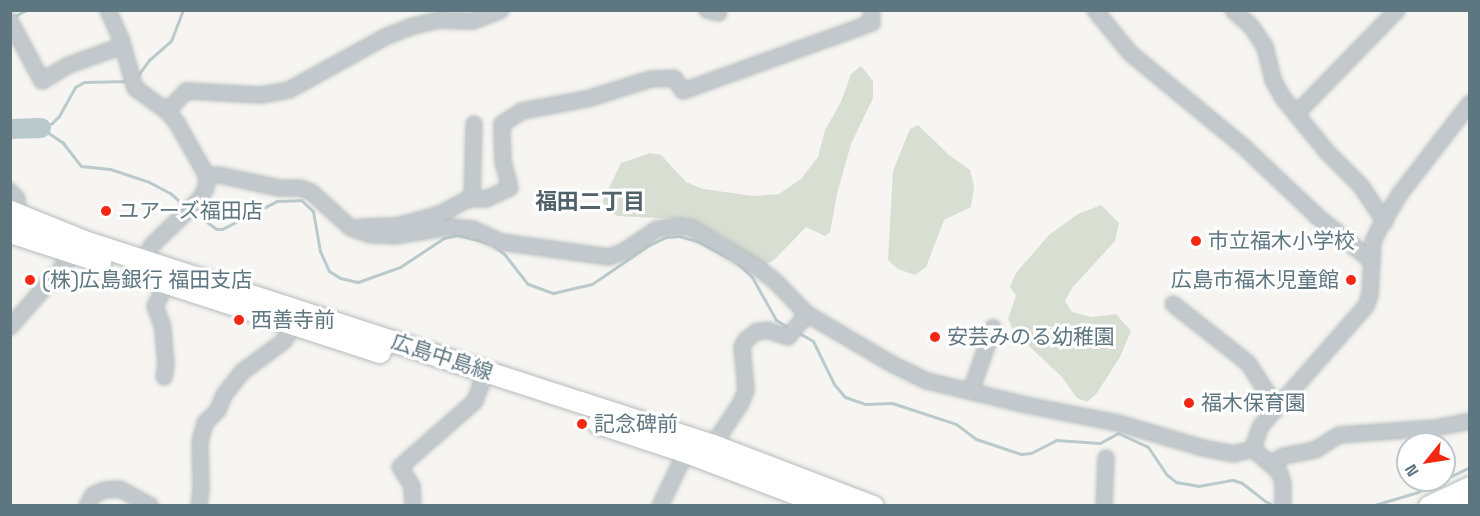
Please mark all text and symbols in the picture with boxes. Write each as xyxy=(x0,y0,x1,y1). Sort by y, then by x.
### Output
district label: 福田二丁目 xyxy=(535,189,645,215)
place label: ユアーズ福田店 xyxy=(118,198,264,224)
marker: ユアーズ福田店 xyxy=(99,204,113,218)
place label: 市立福木小学校 xyxy=(1208,228,1355,254)
marker: 市立福木小学校 xyxy=(1189,234,1203,248)
place label: (株)広島銀行 福田支店 xyxy=(42,267,252,293)
place label: 広島市福木児童館 xyxy=(1171,267,1339,293)
marker: (株)広島銀行 福田支店 xyxy=(23,273,37,287)
marker: 広島市福木児童館 xyxy=(1344,273,1358,287)
place label: 西善寺前 xyxy=(251,307,335,333)
marker: 西善寺前 xyxy=(232,313,246,327)
place label: 安芸みのる幼稚園 xyxy=(947,324,1115,350)
street label: 広島中島線 xyxy=(388,329,496,385)
marker: 安芸みのる幼稚園 xyxy=(928,330,942,344)
place label: 福木保育園 xyxy=(1201,390,1306,416)
marker: 福木保育園 xyxy=(1182,396,1196,410)
place label: 記念碑前 xyxy=(594,411,678,437)
marker: 記念碑前 xyxy=(575,417,589,431)
north arrow xyxy=(1396,432,1456,492)
text: N xyxy=(1400,460,1423,480)

